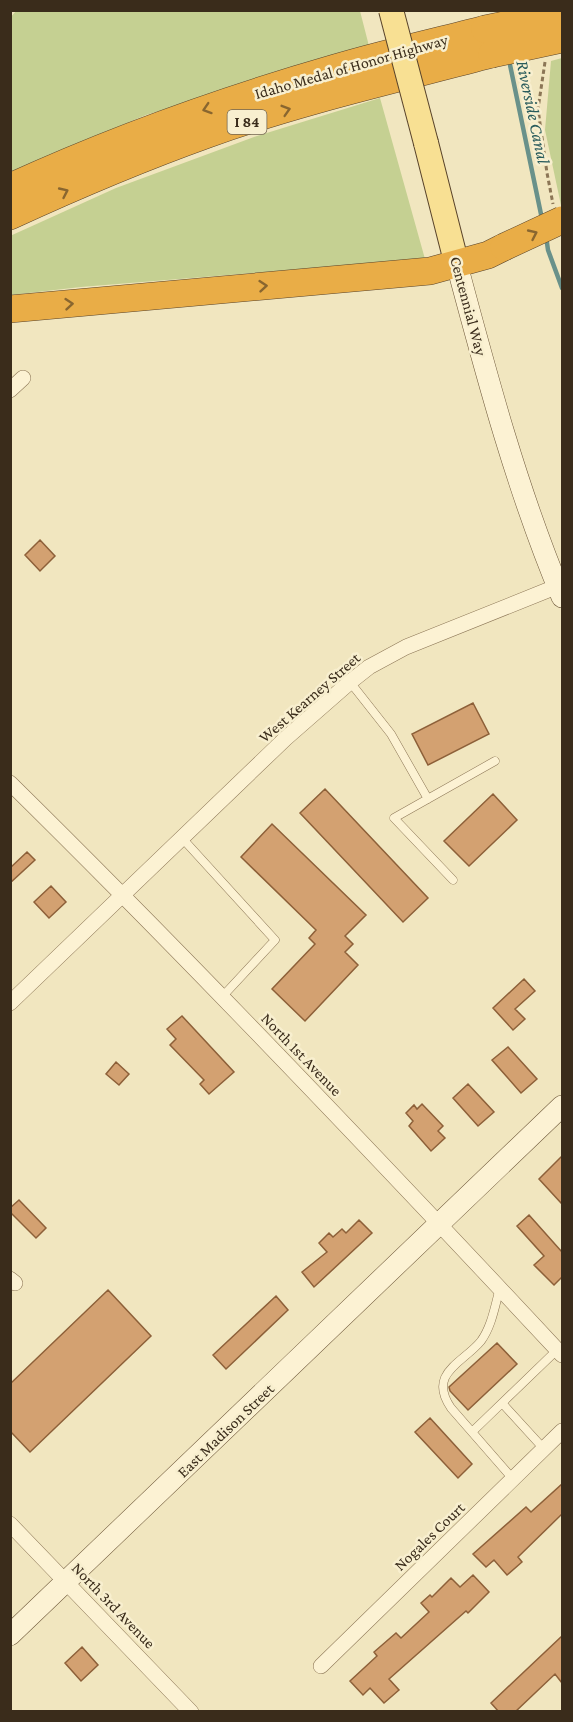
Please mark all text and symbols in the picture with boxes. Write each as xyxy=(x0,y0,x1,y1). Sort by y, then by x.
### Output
street label: Idaho Medal of Honor Highway xyxy=(253,31,451,103)
water label: Riverside Canal xyxy=(512,58,554,166)
one-way arrow xyxy=(202,101,213,114)
one-way arrow xyxy=(280,105,291,117)
road number: I 84 xyxy=(228,110,266,134)
one-way arrow xyxy=(57,187,68,199)
one-way arrow xyxy=(527,229,538,241)
street label: Centennial Way xyxy=(446,255,490,358)
one-way arrow xyxy=(258,280,267,293)
one-way arrow xyxy=(64,298,73,311)
street label: West Kearney Street xyxy=(255,648,364,747)
street label: North 1st Avenue xyxy=(258,1010,345,1099)
street label: East Madison Street xyxy=(174,1380,278,1481)
street label: Nogales Court xyxy=(391,1498,469,1575)
street label: North 3rd Avenue xyxy=(68,1559,159,1652)

